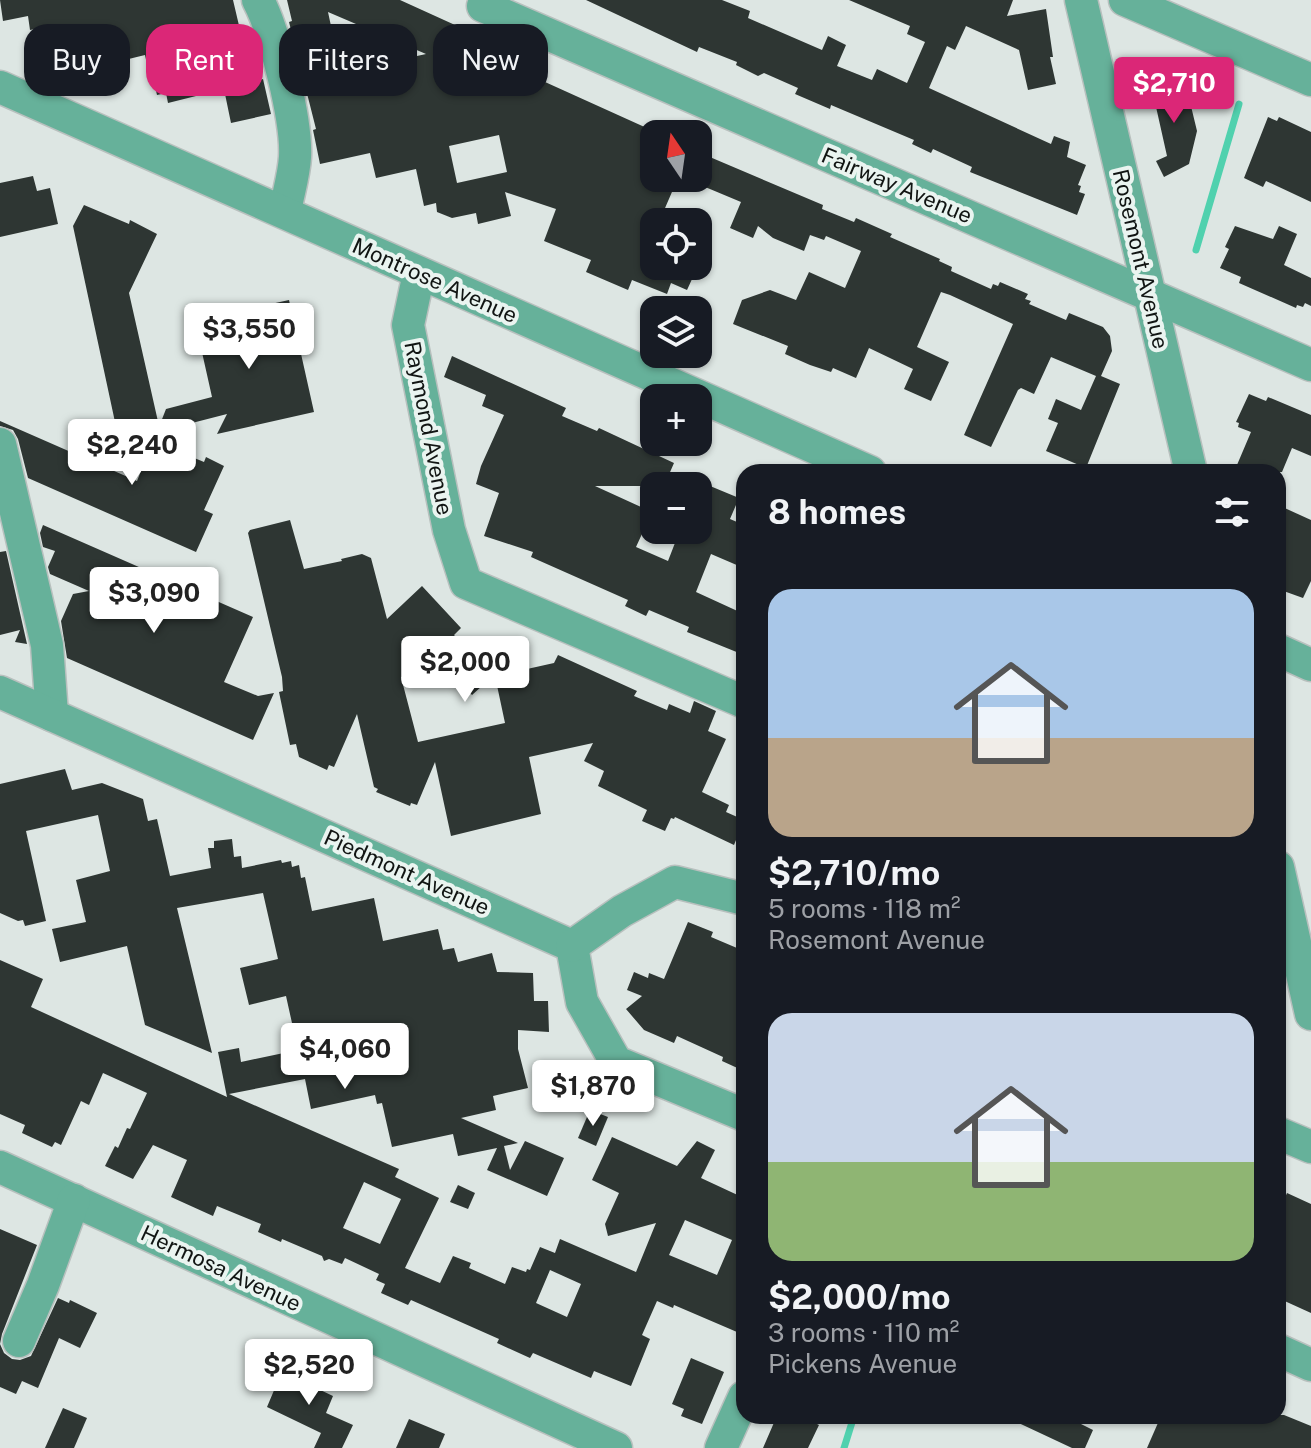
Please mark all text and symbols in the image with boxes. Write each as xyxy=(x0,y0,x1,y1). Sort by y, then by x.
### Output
chip: Buy xyxy=(24,24,130,96)
chip: Rent xyxy=(146,24,263,96)
chip: Filters xyxy=(279,24,417,96)
chip: New xyxy=(433,24,548,96)
pin: $2,710 xyxy=(1109,57,1239,125)
text: $2,710 xyxy=(1132,67,1216,98)
north arrow xyxy=(640,120,712,192)
map controls xyxy=(640,120,712,544)
street label: Fairway Avenue xyxy=(818,142,976,228)
street label: Rosemont Avenue xyxy=(1108,167,1174,351)
button: locate xyxy=(640,208,712,280)
street label: Montrose Avenue xyxy=(349,232,521,328)
button: layers xyxy=(640,296,712,368)
pin: $3,550 xyxy=(184,303,314,371)
text: $3,550 xyxy=(202,313,296,344)
street label: Raymond Avenue xyxy=(399,339,459,517)
button: + xyxy=(640,384,712,456)
pin: $2,240 xyxy=(67,419,197,487)
text: $2,240 xyxy=(86,429,178,460)
button: − xyxy=(640,472,712,544)
icon: filters xyxy=(1210,490,1254,534)
text: 8 homes xyxy=(768,492,906,532)
pin: $3,090 xyxy=(89,567,219,635)
text: $3,090 xyxy=(108,577,200,608)
pin: $2,000 xyxy=(400,636,530,704)
icon: home xyxy=(939,641,1083,785)
text: $2,000 xyxy=(419,646,511,677)
street label: Piedmont Avenue xyxy=(320,824,494,920)
text: $2,710/mo xyxy=(768,853,940,893)
text: 5 rooms · 118 m² xyxy=(768,893,961,924)
text: Rosemont Avenue xyxy=(768,924,985,955)
pin: $4,060 xyxy=(280,1023,410,1091)
text: $4,060 xyxy=(299,1033,391,1064)
pin: $1,870 xyxy=(528,1060,658,1128)
icon: home xyxy=(939,1065,1083,1209)
text: $1,870 xyxy=(550,1070,636,1101)
street label: Hermosa Avenue xyxy=(137,1220,305,1316)
text: $2,000/mo xyxy=(768,1277,951,1317)
text: 3 rooms · 110 m² xyxy=(768,1317,959,1348)
pin: $2,520 xyxy=(244,1339,374,1407)
text: Pickens Avenue xyxy=(768,1348,957,1379)
text: $2,520 xyxy=(263,1349,355,1380)

